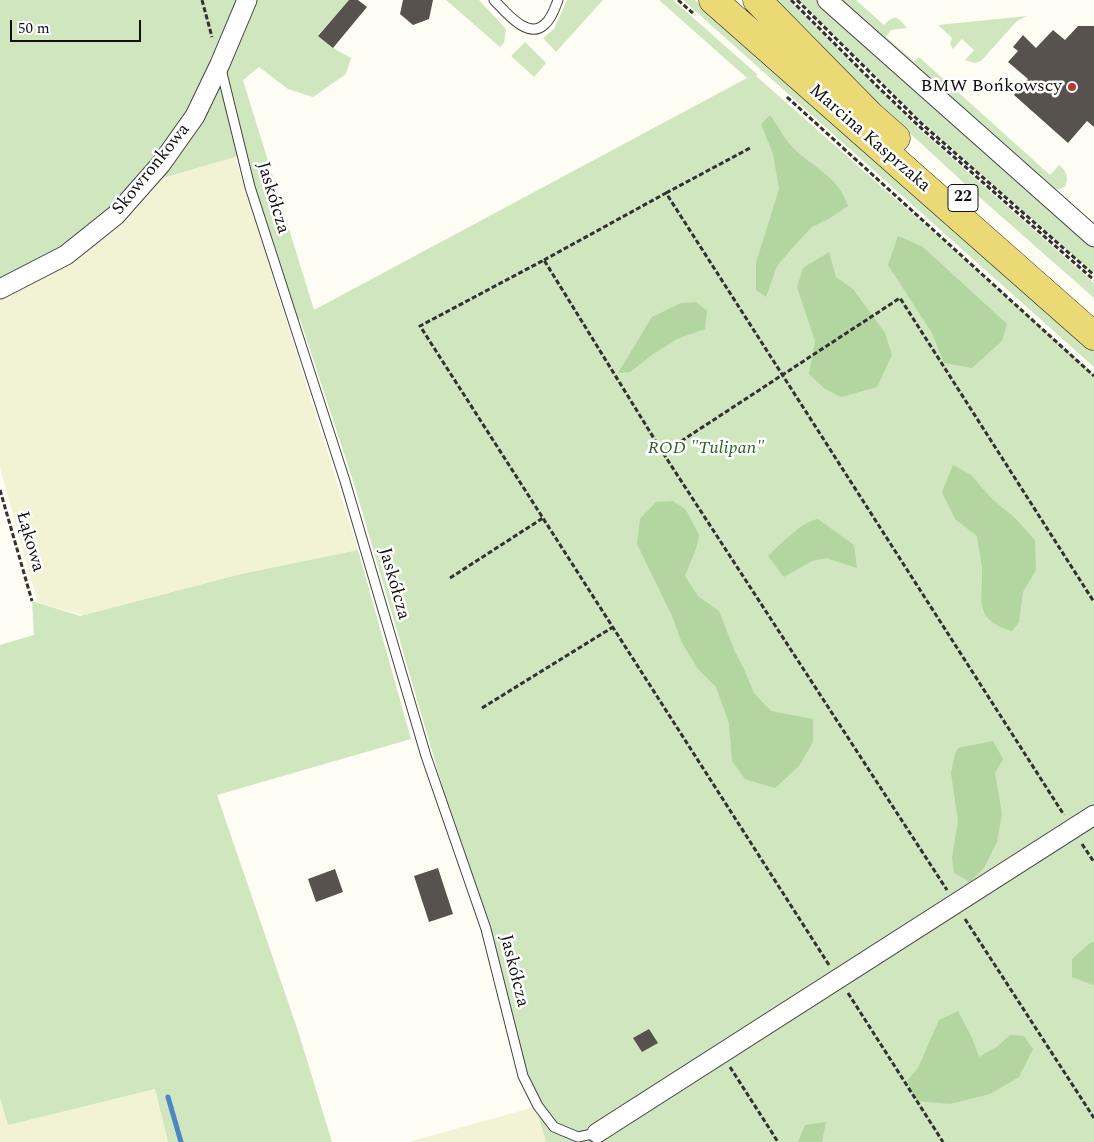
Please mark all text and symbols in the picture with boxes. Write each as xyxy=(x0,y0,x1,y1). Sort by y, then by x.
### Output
scale bar xyxy=(12,10,144,42)
text: 50 m xyxy=(18,17,50,40)
place label: BMW Bońkowscy xyxy=(921,76,1062,98)
street label: Marcina Kasprzaka xyxy=(804,80,934,198)
marker: BMW Bońkowscy xyxy=(1066,81,1078,93)
street label: Skowronkowa xyxy=(108,120,196,220)
street label: Jaskółcza xyxy=(251,160,293,236)
road number: 22 xyxy=(948,184,978,212)
park label: ROD "Tulipan" xyxy=(648,438,764,460)
street label: Łąkowa xyxy=(10,509,48,575)
street label: Jaskółcza xyxy=(372,546,414,622)
street label: Jaskółcza xyxy=(494,933,532,1009)

